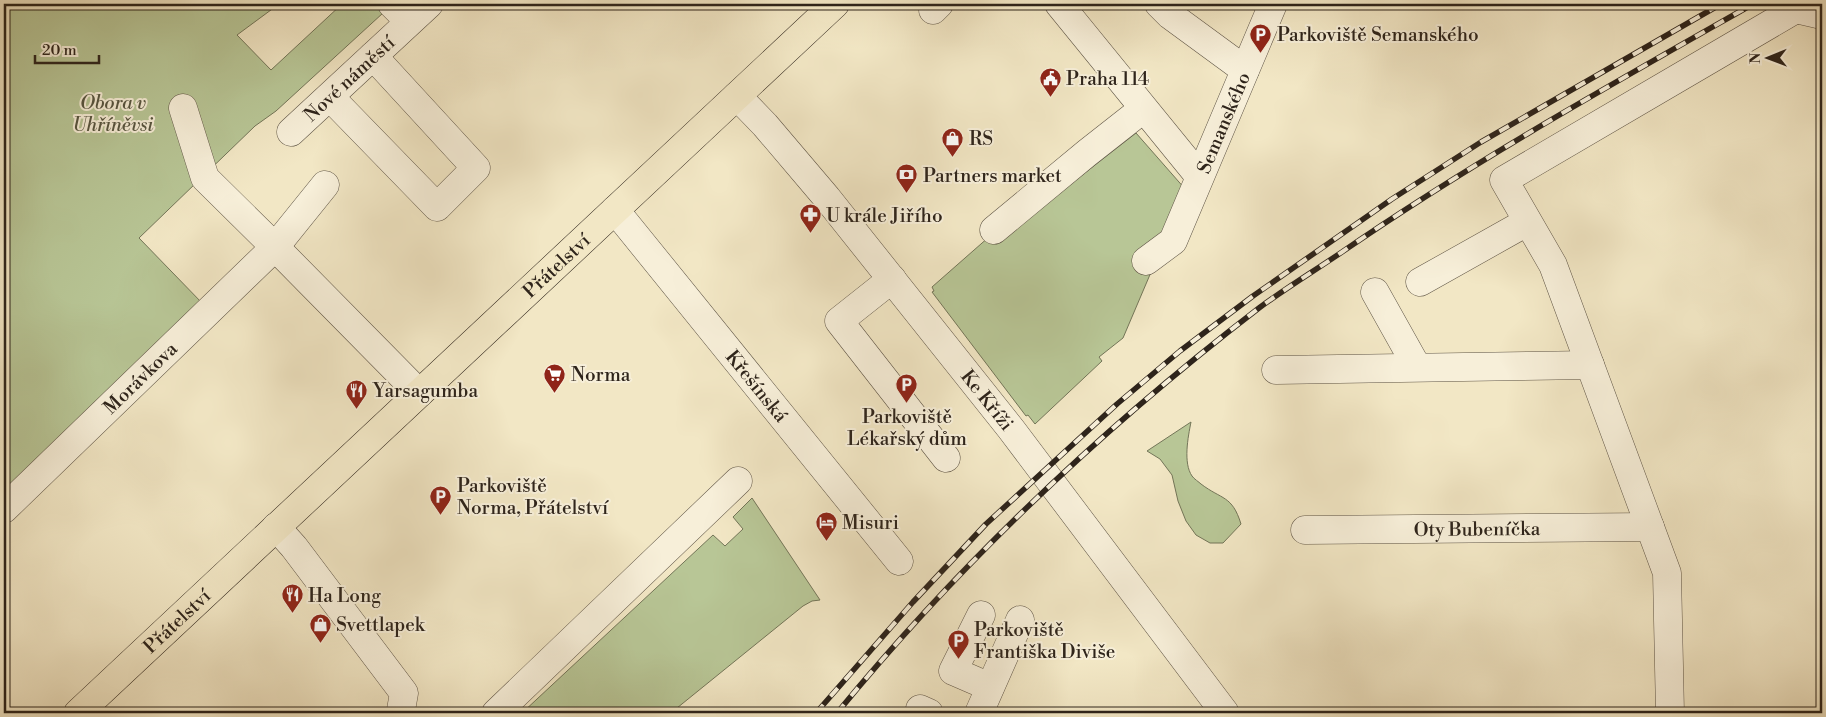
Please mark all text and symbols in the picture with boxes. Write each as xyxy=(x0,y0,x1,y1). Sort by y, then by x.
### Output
parking icon: Parkoviště Semanského xyxy=(1249,22,1273,53)
place label: Parkoviště Semanského xyxy=(1277,23,1479,47)
street label: Nové náměstí xyxy=(299,30,401,127)
scale bar xyxy=(35,32,99,64)
north arrow xyxy=(1744,32,1794,82)
text: 20 m xyxy=(42,41,77,60)
text: N xyxy=(1747,53,1765,64)
public building icon: Praha 114 xyxy=(1038,66,1062,97)
place label: Praha 114 xyxy=(1066,67,1149,91)
street label: Semanského xyxy=(1192,69,1256,177)
park label: Obora v Uhříněvsi xyxy=(73,91,153,137)
shop icon: RS xyxy=(941,126,965,157)
place label: RS xyxy=(969,127,993,151)
bank icon: Partners market xyxy=(895,163,919,194)
place label: Partners market xyxy=(923,164,1062,188)
pharmacy icon: U krále Jiřího xyxy=(798,203,822,234)
place label: U krále Jiřího xyxy=(826,204,943,228)
street label: Přátelství xyxy=(518,228,596,303)
street label: Morávkova xyxy=(99,337,183,420)
street label: Křešínská xyxy=(720,345,793,428)
supermarket icon: Norma xyxy=(543,362,567,393)
place label: Norma xyxy=(571,363,631,387)
street label: Ke Kříži xyxy=(955,365,1019,436)
parking icon: Parkoviště Lékařský dům xyxy=(895,373,919,404)
restaurant icon: Yarsagumba xyxy=(345,378,369,409)
place label: Yarsagumba xyxy=(372,379,478,403)
place label: Parkoviště Lékařský dům xyxy=(847,405,967,451)
place label: Parkoviště Norma, Přátelství xyxy=(457,474,609,520)
parking icon: Parkoviště Norma, Přátelství xyxy=(429,484,453,515)
hotel icon: Misuri xyxy=(814,510,838,541)
place label: Misuri xyxy=(842,511,899,535)
street label: Oty Bubeníčka xyxy=(1414,517,1541,542)
restaurant icon: Ha Long xyxy=(280,583,304,614)
street label: Přátelství xyxy=(139,584,216,659)
place label: Ha Long xyxy=(308,584,381,608)
shop icon: Svettlapek xyxy=(308,612,332,643)
place label: Svettlapek xyxy=(336,613,426,637)
place label: Parkoviště Františka Diviše xyxy=(974,618,1115,664)
parking icon: Parkoviště Františka Diviše xyxy=(946,628,970,659)

